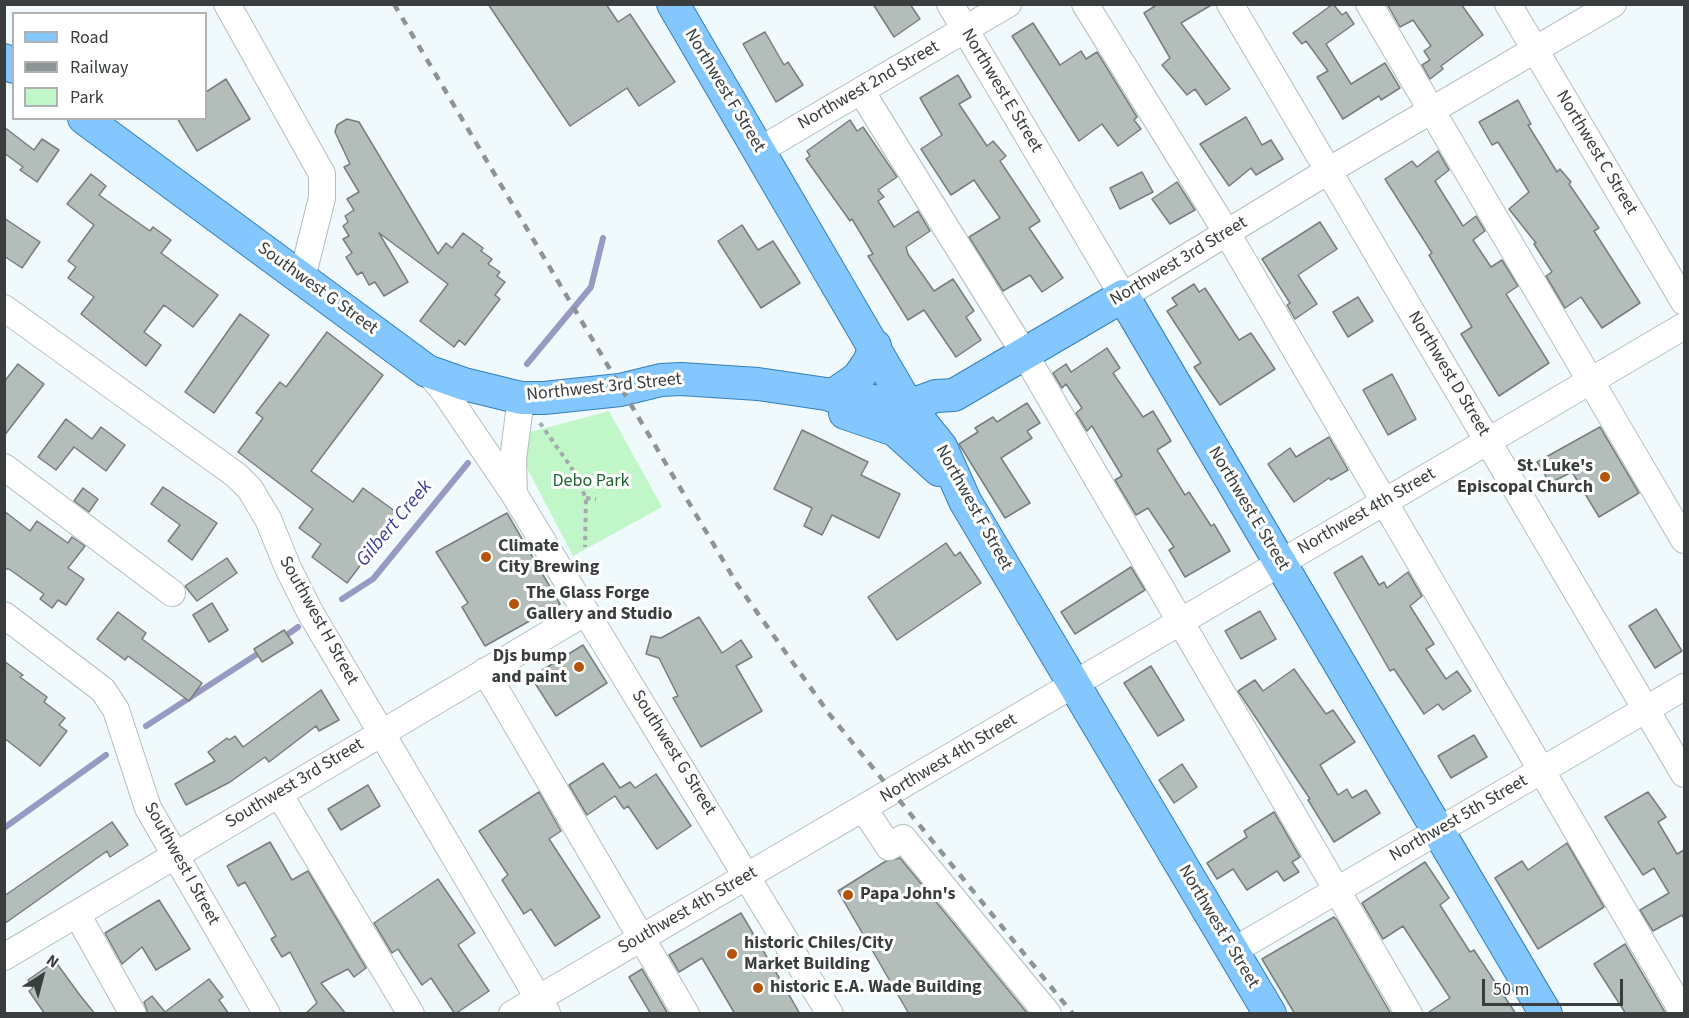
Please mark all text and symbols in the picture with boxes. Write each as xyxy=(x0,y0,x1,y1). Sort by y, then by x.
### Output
legend xyxy=(12,12,207,120)
text: Road xyxy=(70,25,109,50)
street label: Northwest E Street xyxy=(956,25,1046,157)
street label: Northwest F Street xyxy=(679,26,769,156)
street label: Northwest 2nd Street xyxy=(794,37,944,135)
text: Railway xyxy=(70,55,129,80)
text: Park xyxy=(70,85,104,110)
street label: Northwest C Street xyxy=(1550,87,1642,219)
street label: Northwest 3rd Street xyxy=(1107,213,1251,311)
street label: Southwest G Street xyxy=(253,238,381,340)
street label: Northwest D Street xyxy=(1402,308,1494,440)
street label: Northwest 3rd Street xyxy=(525,369,683,407)
street label: Northwest F Street xyxy=(930,442,1016,574)
street label: Northwest E Street xyxy=(1203,443,1293,575)
place label: St. Luke's Episcopal Church xyxy=(1457,456,1593,498)
street label: Northwest 4th Street xyxy=(1294,464,1440,560)
marker: St. Luke's Episcopal Church xyxy=(1598,470,1612,484)
park label: Debo Park xyxy=(553,471,629,493)
water label: Gilbert Creek xyxy=(352,476,438,572)
place label: Climate City Brewing xyxy=(498,536,599,578)
marker: Climate City Brewing xyxy=(479,550,493,564)
street label: Southwest H Street xyxy=(274,553,362,689)
place label: The Glass Forge Gallery and Studio xyxy=(526,583,672,626)
marker: The Glass Forge Gallery and Studio xyxy=(507,597,521,611)
place label: Djs bump and paint xyxy=(492,646,567,688)
marker: Djs bump and paint xyxy=(572,660,586,674)
street label: Southwest G Street xyxy=(626,686,720,820)
street label: Northwest 4th Street xyxy=(877,710,1021,808)
street label: Southwest 3rd Street xyxy=(222,734,368,834)
street label: Northwest 5th Street xyxy=(1386,771,1532,867)
street label: Southwest I Street xyxy=(138,799,224,929)
street label: Southwest 4th Street xyxy=(615,862,761,960)
street label: Northwest F Street xyxy=(1173,862,1263,992)
place label: Papa John's xyxy=(860,884,956,906)
marker: Papa John's xyxy=(841,888,855,902)
place label: historic Chiles/City Market Building xyxy=(744,933,893,976)
north arrow xyxy=(12,946,72,1006)
marker: historic Chiles/City Market Building xyxy=(725,947,739,961)
text: N xyxy=(42,949,63,973)
scale bar xyxy=(1485,967,1626,1005)
place label: historic E.A. Wade Building xyxy=(770,977,982,999)
text: 50 m xyxy=(1493,977,1529,1002)
marker: historic E.A. Wade Building xyxy=(751,981,765,995)

